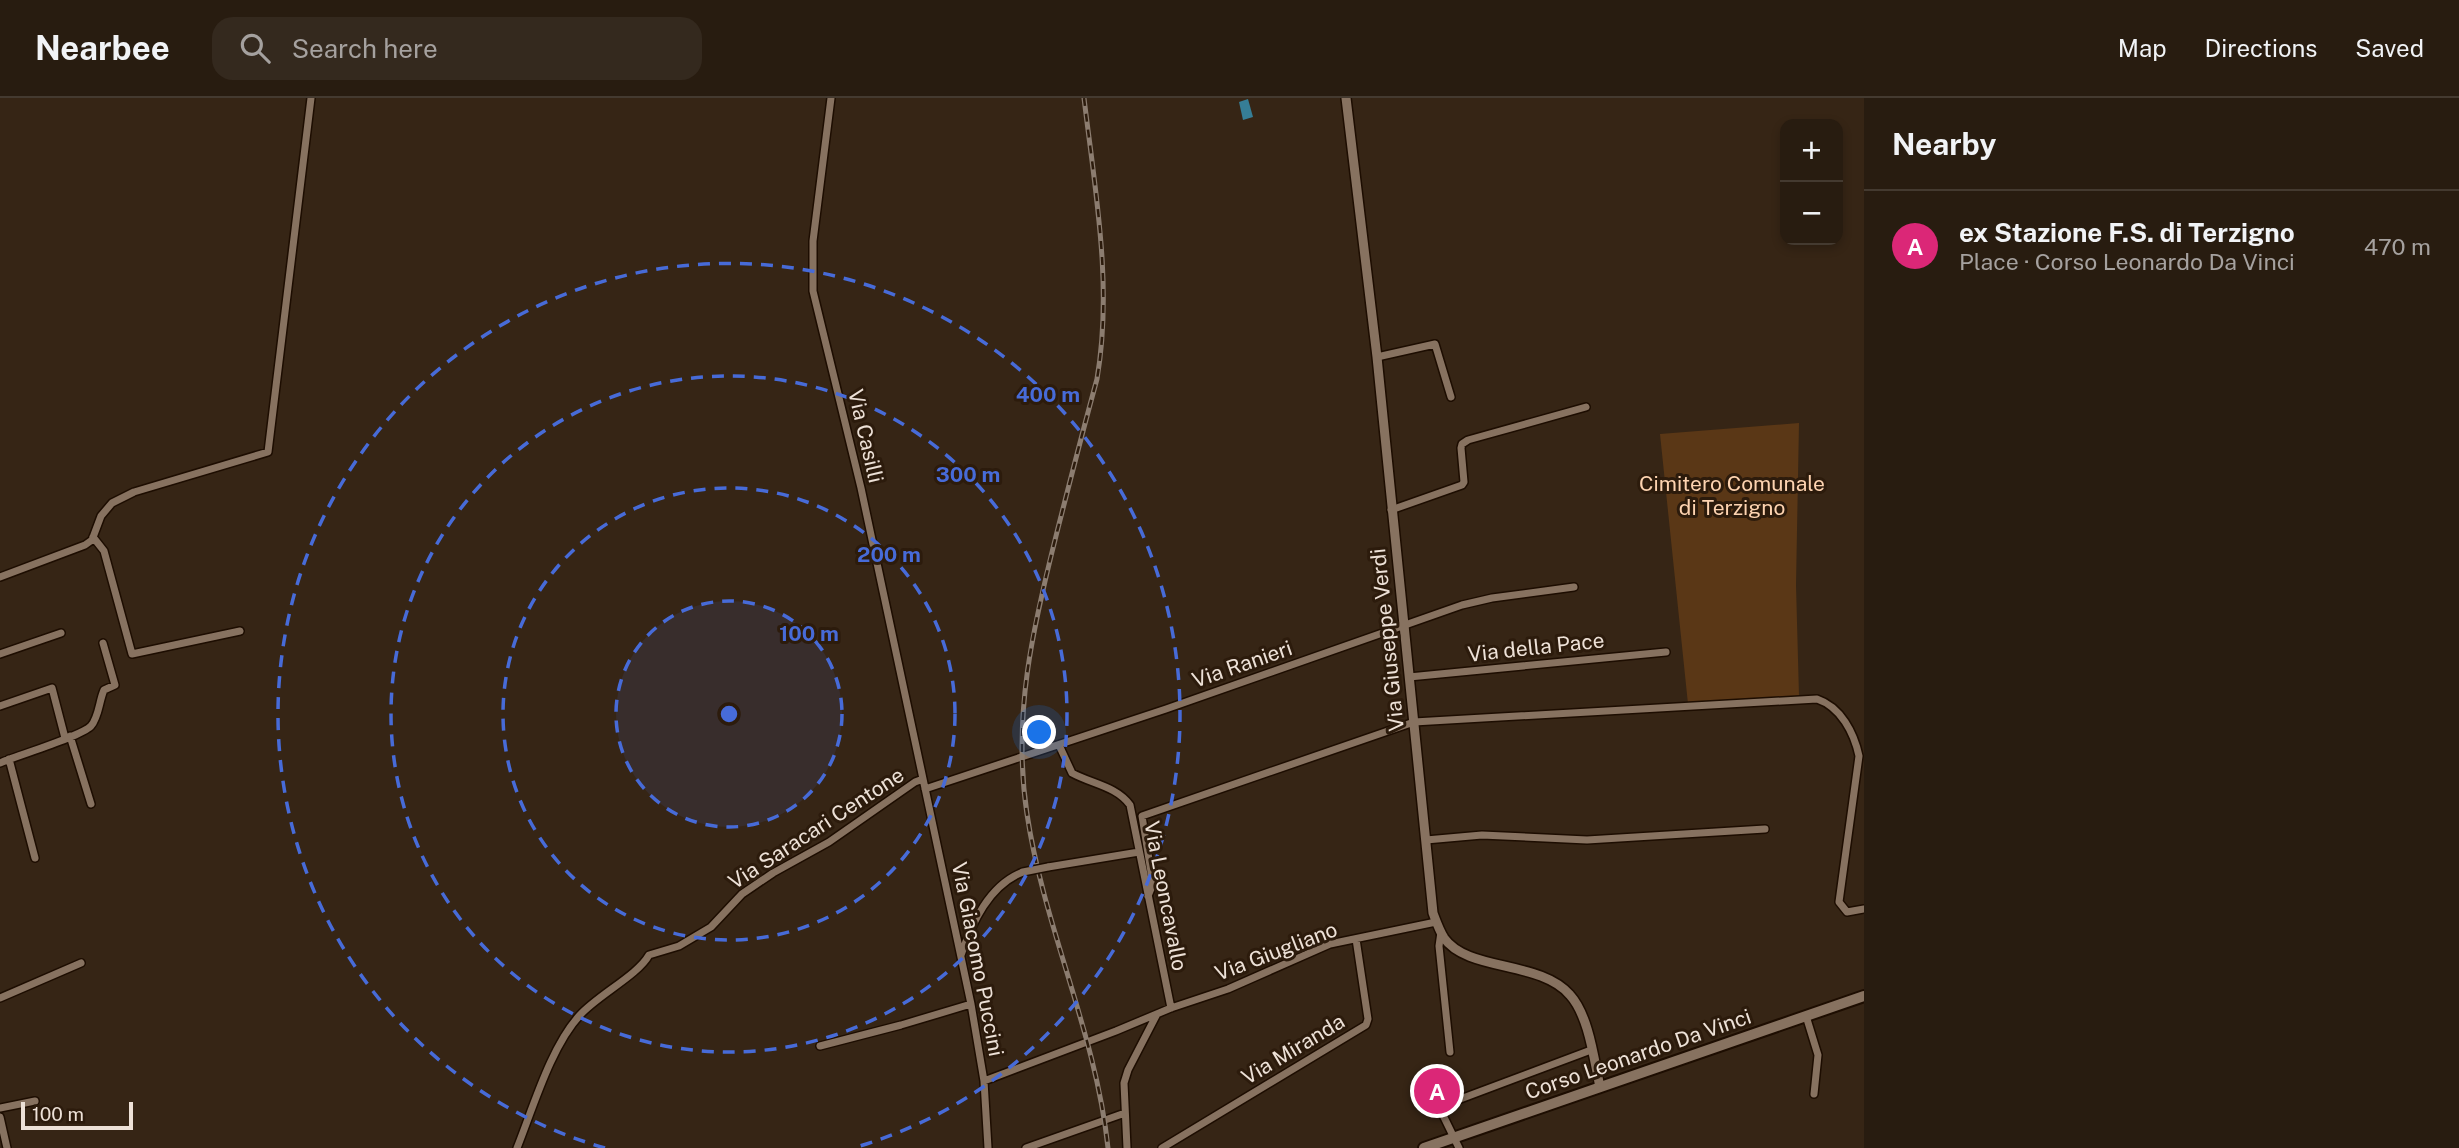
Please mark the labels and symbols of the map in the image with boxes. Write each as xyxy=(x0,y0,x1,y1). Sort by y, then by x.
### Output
text: 400 m xyxy=(1016,382,1080,407)
street label: Via Casilli xyxy=(843,387,889,485)
text: 300 m xyxy=(936,462,1000,487)
park label: Cimitero Comunale di Terzigno xyxy=(1639,471,1825,520)
text: 200 m xyxy=(857,542,921,567)
street label: Via Giuseppe Verdi xyxy=(1365,547,1409,733)
text: 100 m xyxy=(779,621,839,646)
street label: Via della Pace xyxy=(1466,627,1606,667)
street label: Via Ranieri xyxy=(1189,635,1295,693)
centre of rings xyxy=(717,702,741,726)
your location xyxy=(1022,715,1056,749)
street label: Via Saracari Centone xyxy=(724,762,908,894)
street label: Via Leoncavallo xyxy=(1139,819,1193,973)
street label: Via Giacomo Puccini xyxy=(947,860,1009,1058)
street label: Via Giugliano xyxy=(1211,916,1341,986)
street label: Corso Leonardo Da Vinci xyxy=(1522,1004,1754,1104)
street label: Via Miranda xyxy=(1237,1008,1349,1090)
pin: A xyxy=(1414,1065,1460,1117)
scale bar xyxy=(21,1099,133,1131)

